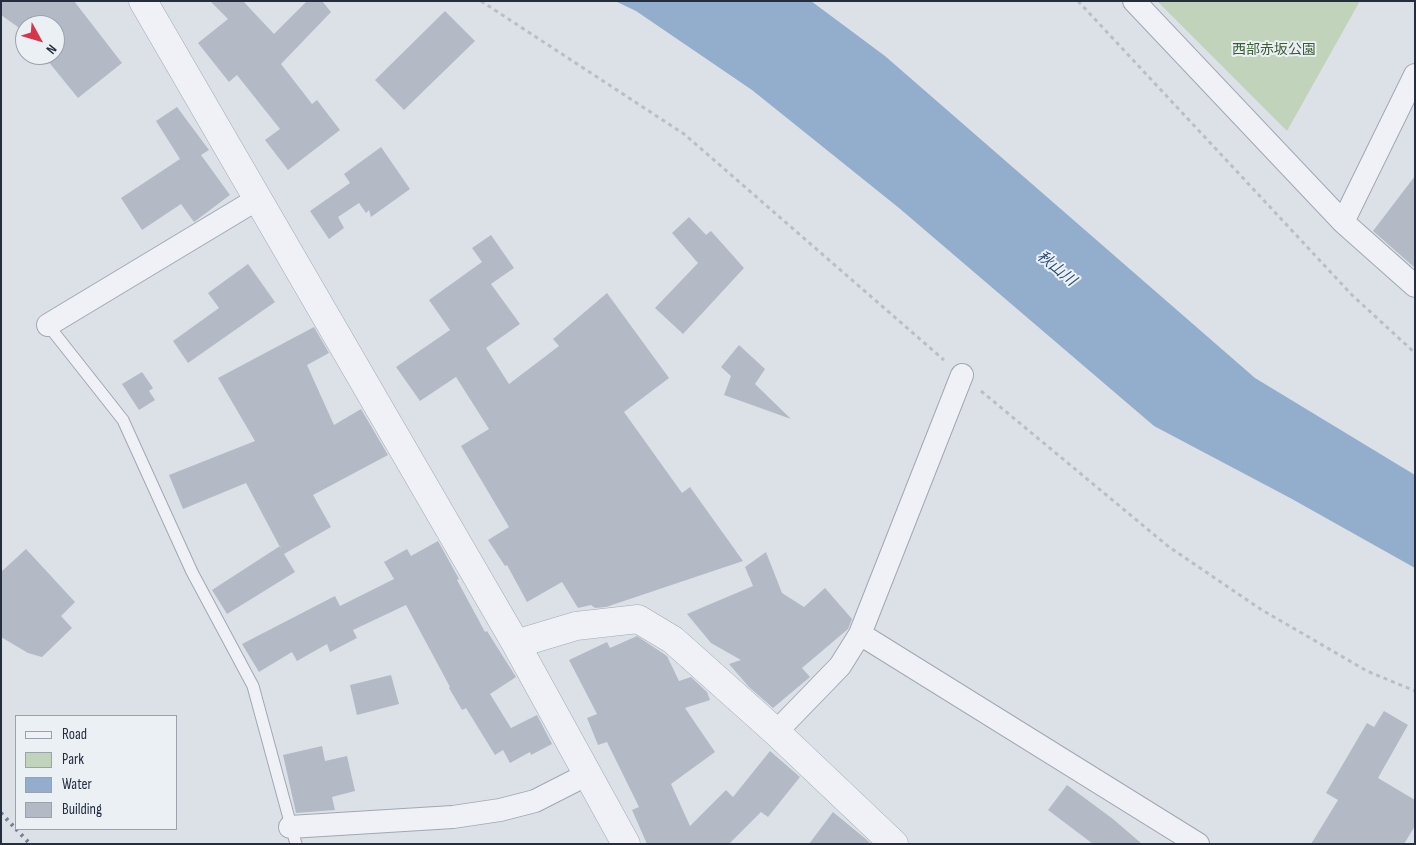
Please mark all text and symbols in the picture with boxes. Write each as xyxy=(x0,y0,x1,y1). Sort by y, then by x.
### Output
north arrow xyxy=(15,15,65,65)
text: N xyxy=(42,41,60,57)
park label: 西部赤坂公園 xyxy=(1232,42,1316,58)
water label: 秋山川 xyxy=(1033,248,1079,290)
legend xyxy=(15,715,178,830)
text: Road xyxy=(62,725,87,744)
text: Park xyxy=(62,750,84,769)
text: Water xyxy=(62,775,92,794)
text: Building xyxy=(62,800,102,819)

